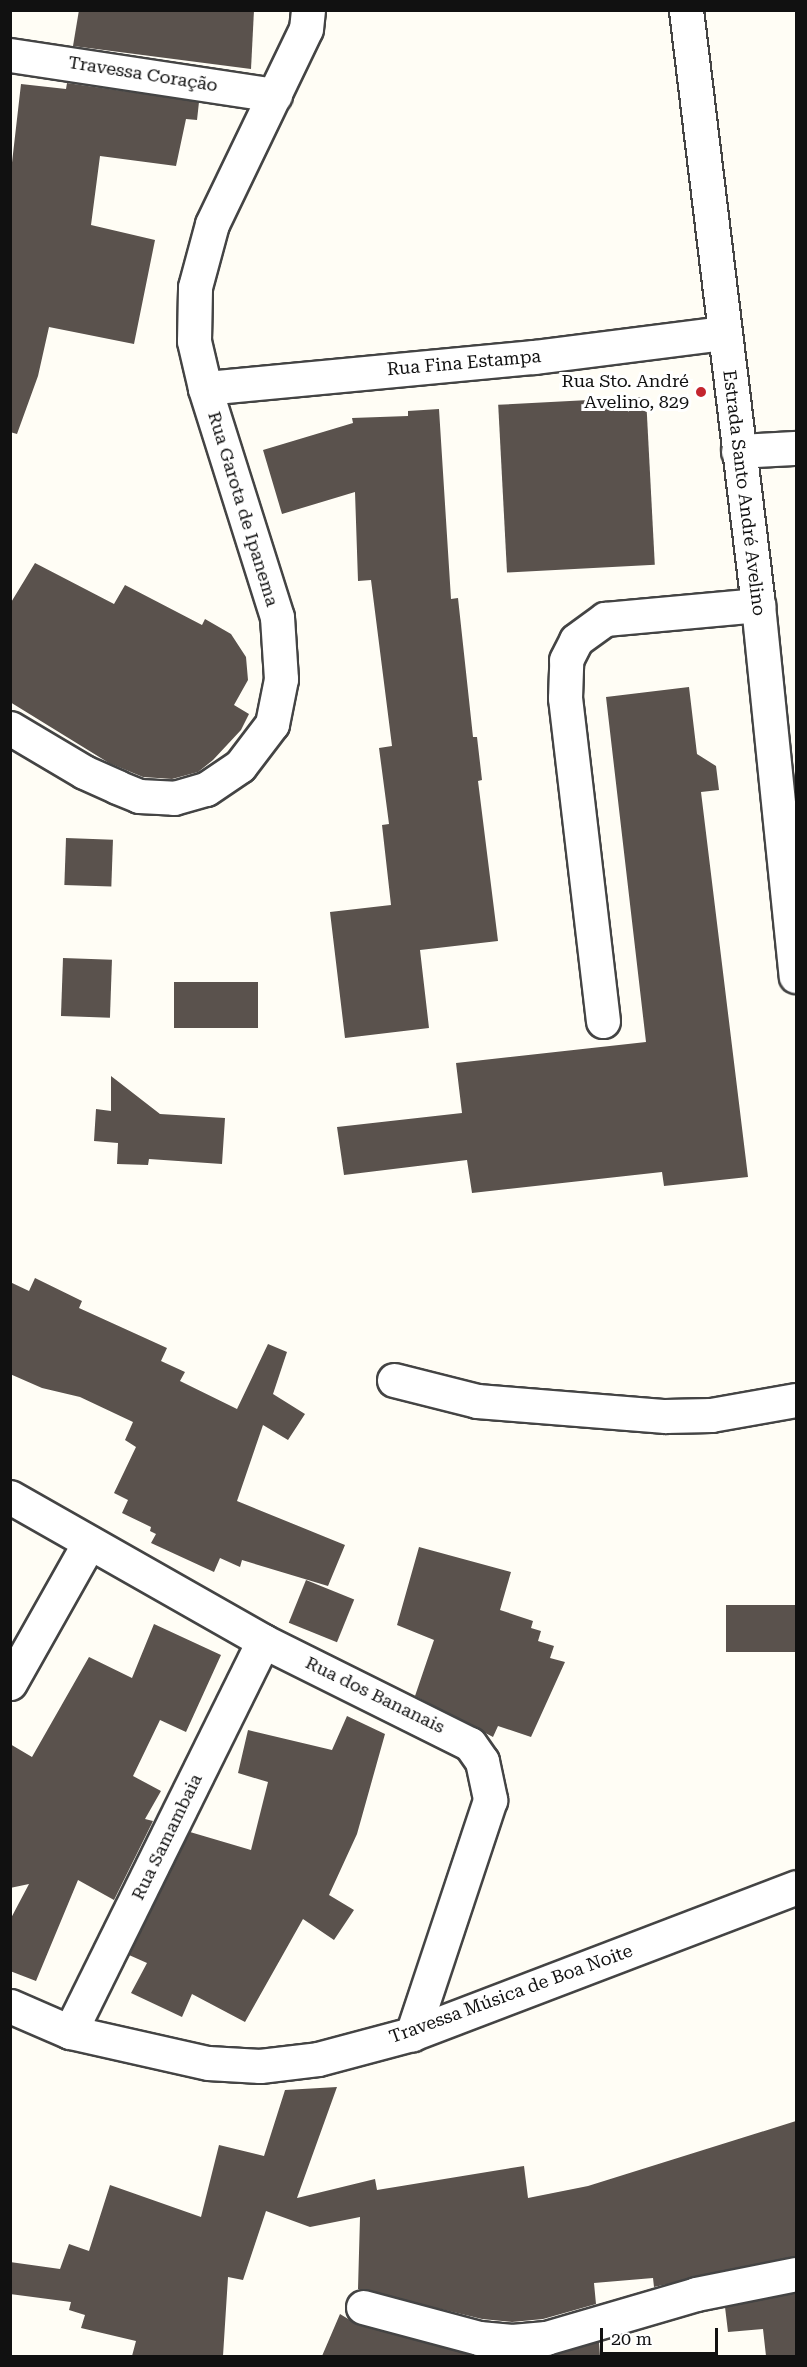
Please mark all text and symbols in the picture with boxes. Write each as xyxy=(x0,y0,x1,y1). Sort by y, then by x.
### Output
street label: Travessa Coração xyxy=(67,52,219,96)
street label: Rua Fina Estampa xyxy=(386,346,542,380)
street label: Estrada Santo André Avelino xyxy=(718,369,770,617)
place label: Rua Sto. André Avelino, 829 xyxy=(561,371,689,413)
marker: Rua Sto. André Avelino, 829 xyxy=(694,385,708,399)
street label: Rua Garota de Ipanema xyxy=(203,409,283,609)
street label: Rua dos Bananais xyxy=(302,1652,448,1738)
street label: Rua Samambaia xyxy=(127,1770,207,1904)
street label: Travessa Música de Boa Noite xyxy=(386,1940,636,2048)
scale bar xyxy=(603,2316,722,2354)
text: 20 m xyxy=(611,2328,652,2349)

